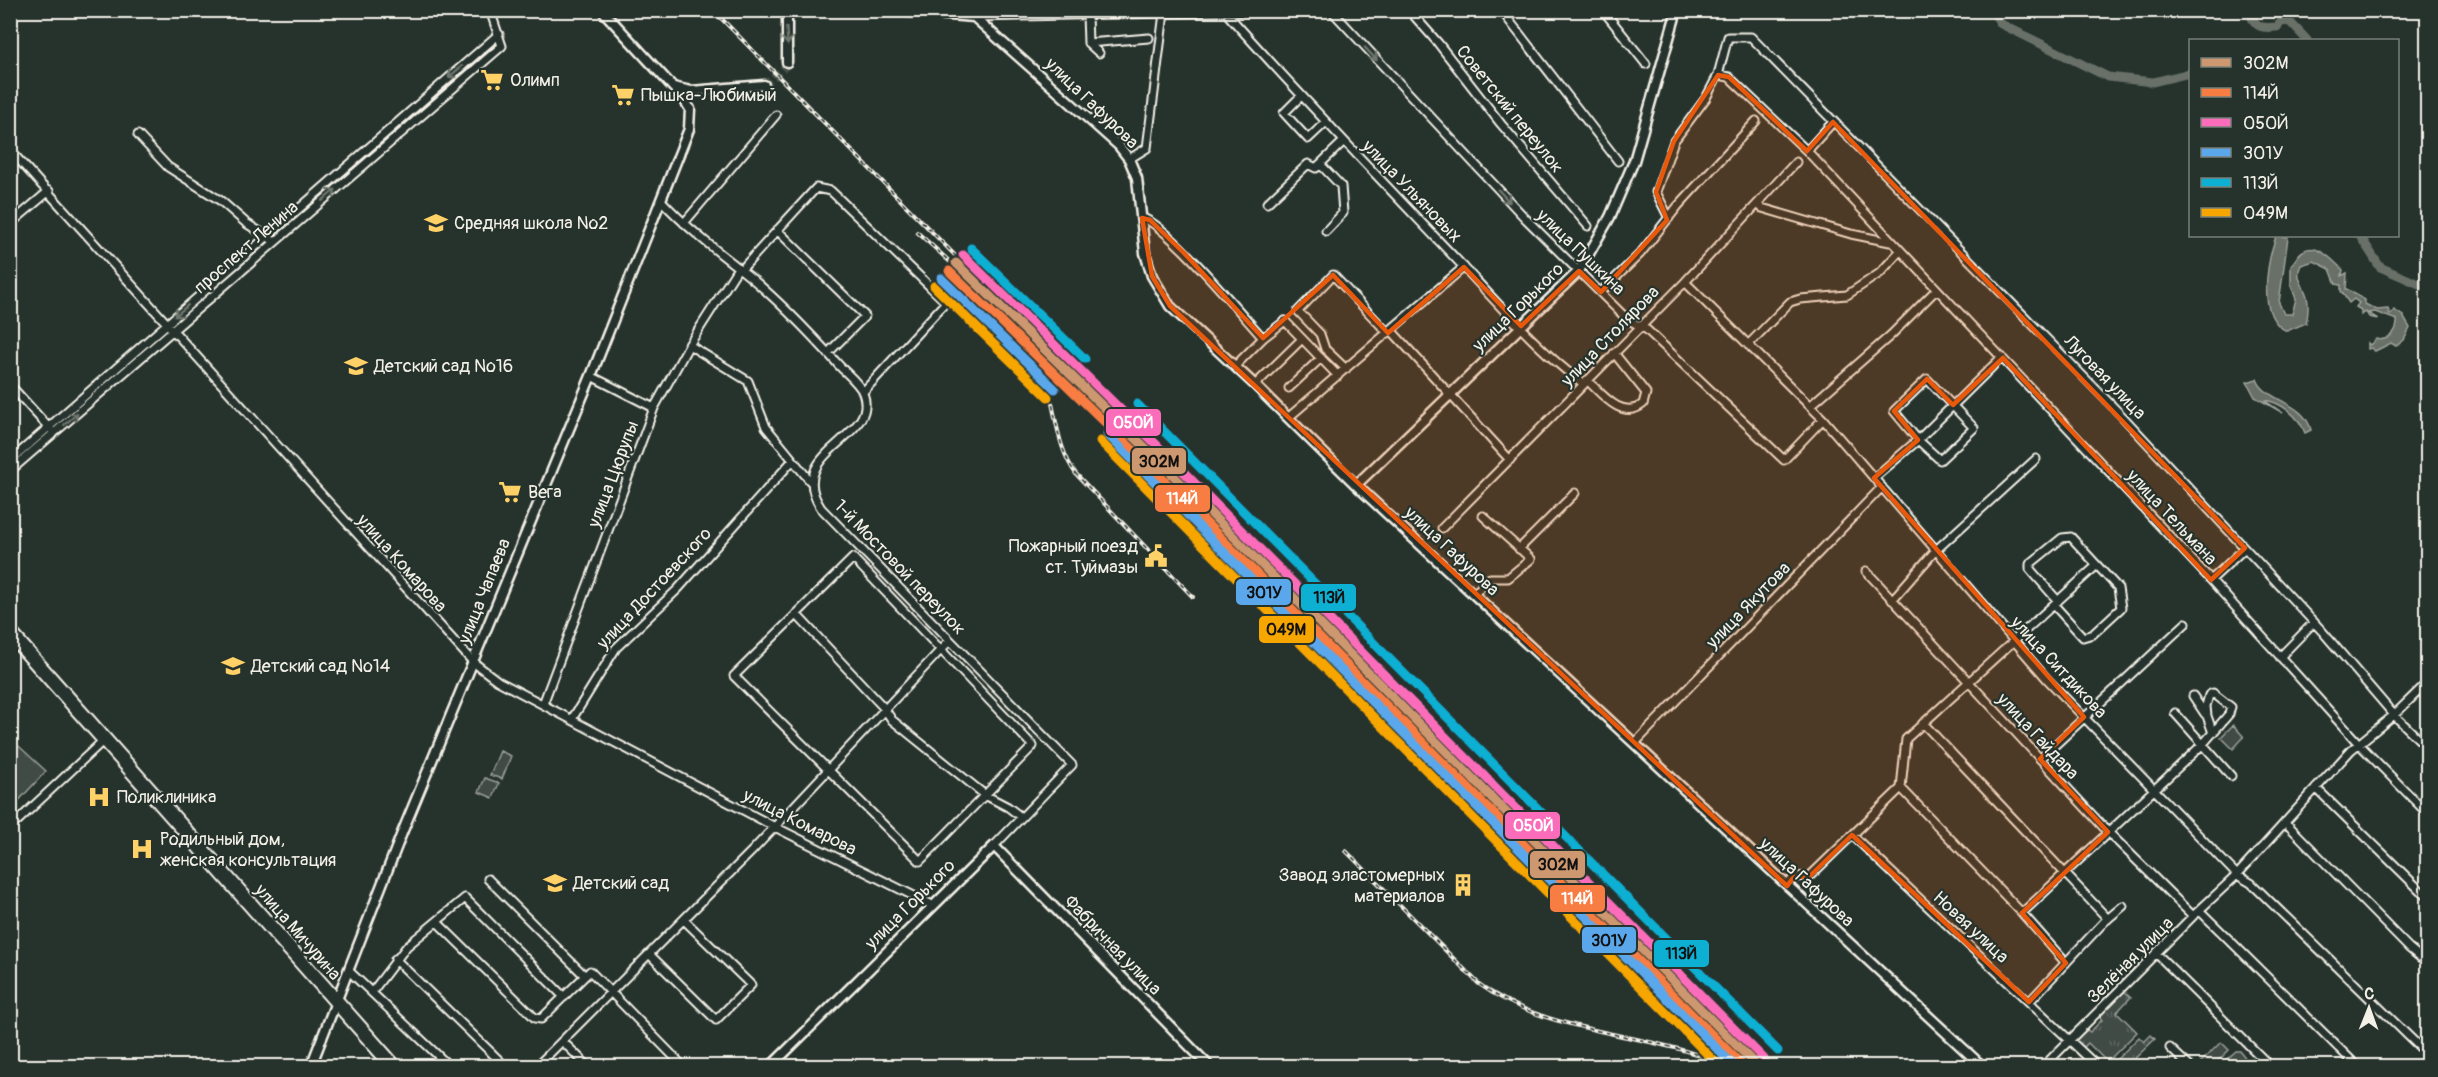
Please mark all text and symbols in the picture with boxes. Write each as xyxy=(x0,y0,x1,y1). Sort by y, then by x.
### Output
one-way arrow xyxy=(781,26,792,46)
legend xyxy=(2189,39,2399,237)
street label: Советский переулок xyxy=(1451,41,1568,178)
one-way arrow xyxy=(1363,46,1378,61)
street label: улица Гафурова xyxy=(1039,52,1143,154)
text: 302М xyxy=(2243,52,2288,75)
one-way arrow xyxy=(447,66,463,79)
supermarket icon: Олимп xyxy=(479,67,505,93)
place label: Олимп xyxy=(510,69,560,92)
supermarket icon: Пышка-Любимый xyxy=(610,82,636,108)
text: 114Й xyxy=(2243,82,2279,105)
place label: Пышка-Любимый xyxy=(641,84,777,107)
text: 050Й xyxy=(2243,112,2288,135)
street label: улица Ульяновых xyxy=(1356,135,1466,247)
text: 301У xyxy=(2243,142,2283,165)
text: 113Й xyxy=(2243,172,2278,195)
one-way arrow xyxy=(321,188,336,202)
one-way arrow xyxy=(1497,188,1511,203)
street label: проспект Ленина xyxy=(189,196,303,299)
text: 049М xyxy=(2243,202,2288,225)
street label: улица Пушкина xyxy=(1531,204,1630,300)
school or university icon: Средняя школа №2 xyxy=(423,210,449,236)
place label: Средняя школа №2 xyxy=(454,212,608,235)
street label: улица Горького xyxy=(1467,258,1569,358)
street label: улица Столярова xyxy=(1556,281,1664,392)
one-way arrow xyxy=(174,304,189,318)
street label: Луговая улица xyxy=(2058,330,2151,424)
school or university icon: Детский сад №16 xyxy=(343,353,369,379)
place label: Детский сад №16 xyxy=(373,355,513,378)
line badge: 050Й xyxy=(1105,408,1162,437)
one-way arrow xyxy=(63,412,78,426)
text: 050Й xyxy=(1113,413,1153,433)
street label: улица Цюрупы xyxy=(582,418,644,532)
line badge: 302М xyxy=(1131,447,1187,475)
text: 302М xyxy=(1139,452,1180,472)
street label: улица Тельмана xyxy=(2121,464,2222,570)
supermarket icon: Вега xyxy=(497,479,523,505)
place label: Вега xyxy=(528,481,562,504)
line badge: 114Й xyxy=(1154,484,1211,513)
text: 114Й xyxy=(1166,489,1198,509)
street label: 1-й Мостовой переулок xyxy=(829,495,970,640)
street label: улица Гафурова xyxy=(1399,501,1504,601)
street label: улица Комарова xyxy=(351,509,452,617)
street label: улица Достоевского xyxy=(591,522,717,655)
street label: улица Чапаева xyxy=(453,535,516,648)
place label: Пожарный поезд ст. Туймазы xyxy=(1009,535,1138,579)
public building icon: Пожарный поезд ст. Туймазы xyxy=(1143,543,1169,569)
street label: улица Якутова xyxy=(1700,557,1796,654)
line badge: 301У xyxy=(1235,578,1292,606)
text: 301У xyxy=(1246,583,1282,603)
line badge: 113Й xyxy=(1300,583,1357,612)
text: 113Й xyxy=(1313,588,1345,608)
street label: улица Ситдикова xyxy=(2005,611,2112,723)
line badge: 049М xyxy=(1258,615,1315,644)
text: 049М xyxy=(1266,620,1306,640)
school or university icon: Детский сад №14 xyxy=(220,653,246,679)
place label: Детский сад №14 xyxy=(250,655,391,678)
street label: улица Гайдара xyxy=(1991,687,2084,785)
hospital icon: Поликлиника xyxy=(86,784,112,810)
street label: улица Комарова xyxy=(738,784,860,861)
place label: Поликлиника xyxy=(117,786,216,809)
line badge: 050Й xyxy=(1504,811,1561,840)
text: 050Й xyxy=(1513,816,1553,836)
place label: Родильный дом, женская консультация xyxy=(160,828,336,872)
street label: улица Гафурова xyxy=(1754,832,1859,932)
hospital icon: Родильный дом, женская консультация xyxy=(129,836,155,862)
line badge: 302М xyxy=(1529,850,1586,879)
street label: улица Горького xyxy=(860,854,961,955)
text: 302М xyxy=(1538,855,1579,875)
place label: Завод эластомерных материалов xyxy=(1279,864,1445,908)
school or university icon: Детский сад xyxy=(542,870,568,896)
place label: Детский сад xyxy=(572,872,669,895)
building icon: Завод эластомерных материалов xyxy=(1450,872,1476,898)
street label: улица Мичурина xyxy=(249,879,346,985)
line badge: 114Й xyxy=(1549,884,1606,913)
street label: Новая улица xyxy=(1928,886,2013,968)
text: 114Й xyxy=(1561,889,1593,909)
street label: Фабричная улица xyxy=(1059,890,1166,1000)
street label: Зелёная улица xyxy=(2082,912,2179,1009)
line badge: 301У xyxy=(1581,926,1637,954)
text: 301У xyxy=(1591,931,1627,951)
line badge: 113Й xyxy=(1653,939,1710,968)
text: 113Й xyxy=(1665,944,1697,964)
north arrow xyxy=(2339,978,2399,1038)
text: С xyxy=(2364,984,2374,1004)

